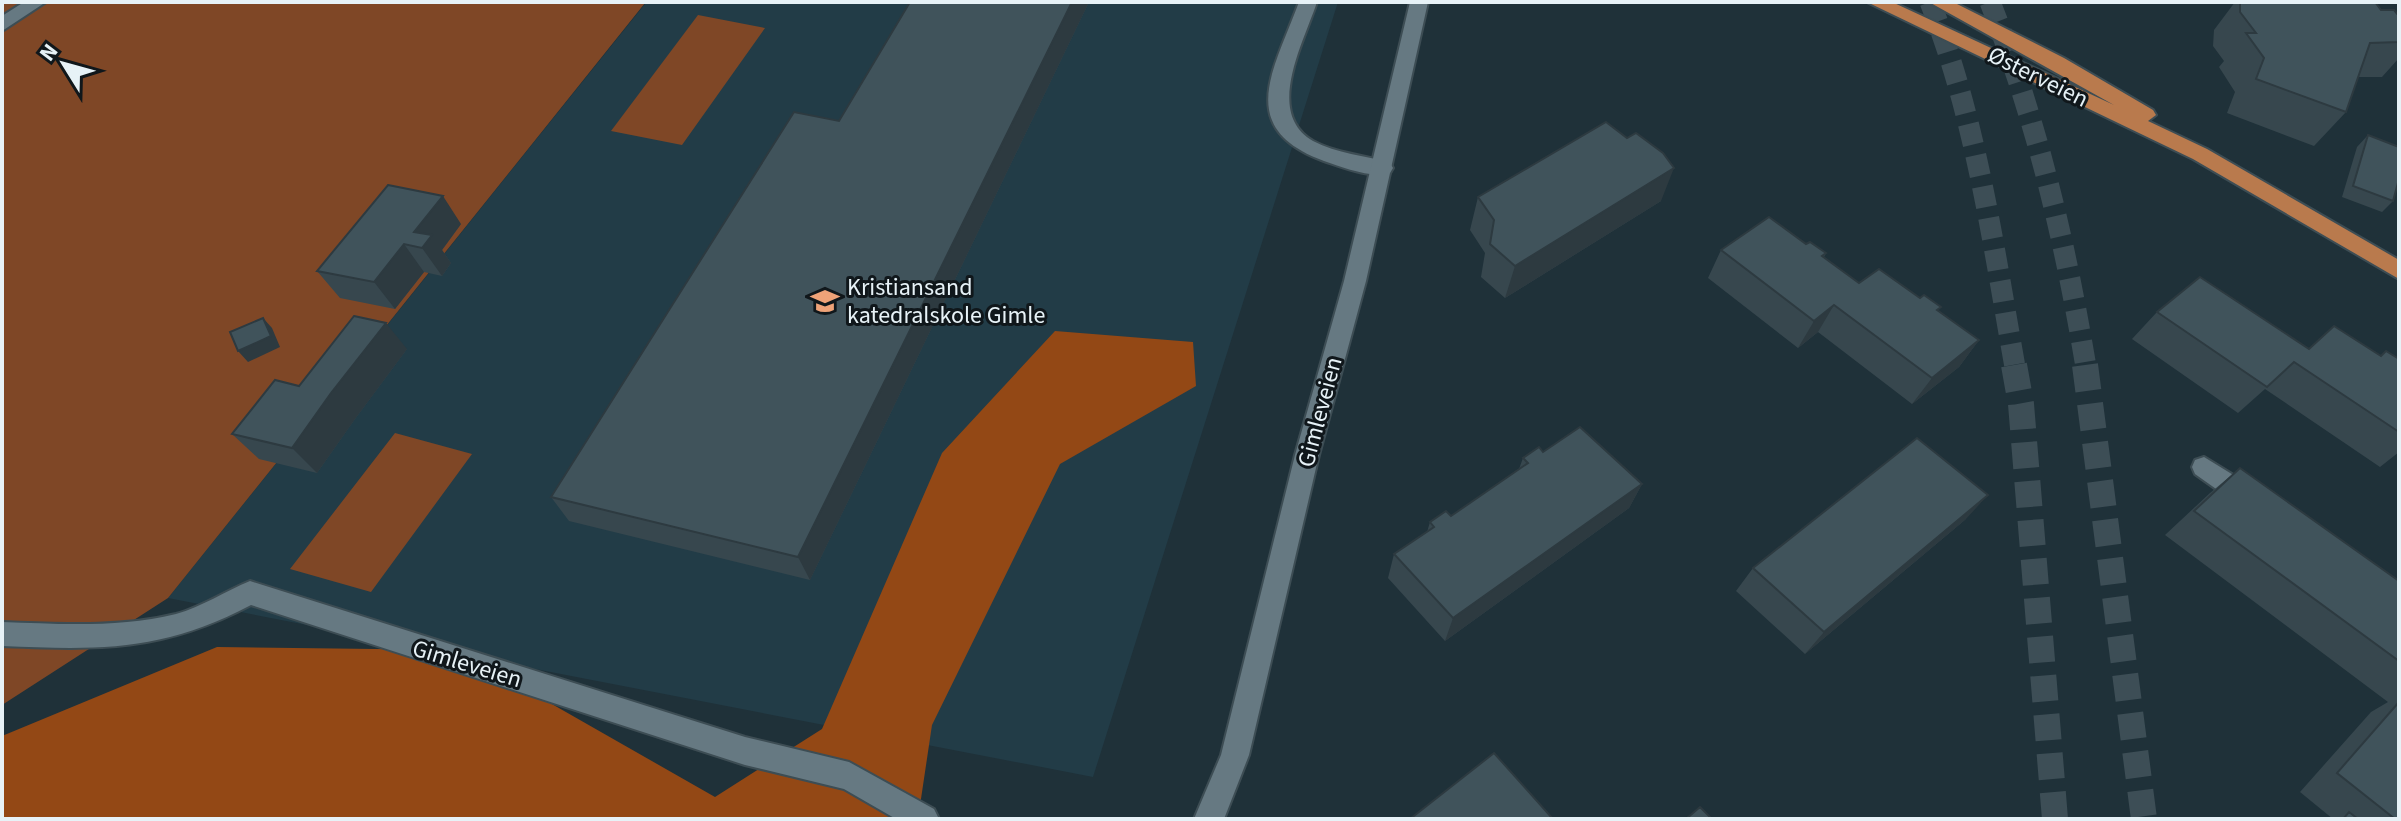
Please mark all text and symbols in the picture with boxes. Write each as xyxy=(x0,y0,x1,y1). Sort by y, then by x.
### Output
north arrow xyxy=(24,24,104,104)
text: N xyxy=(32,37,66,68)
street label: Østerveien xyxy=(1982,38,2094,116)
place label: Kristiansand katedralskole Gimle xyxy=(847,270,1045,333)
school or university icon: Kristiansand katedralskole Gimle xyxy=(810,286,840,316)
street label: Gimleveien xyxy=(1289,353,1351,471)
street label: Gimleveien xyxy=(408,631,526,697)

